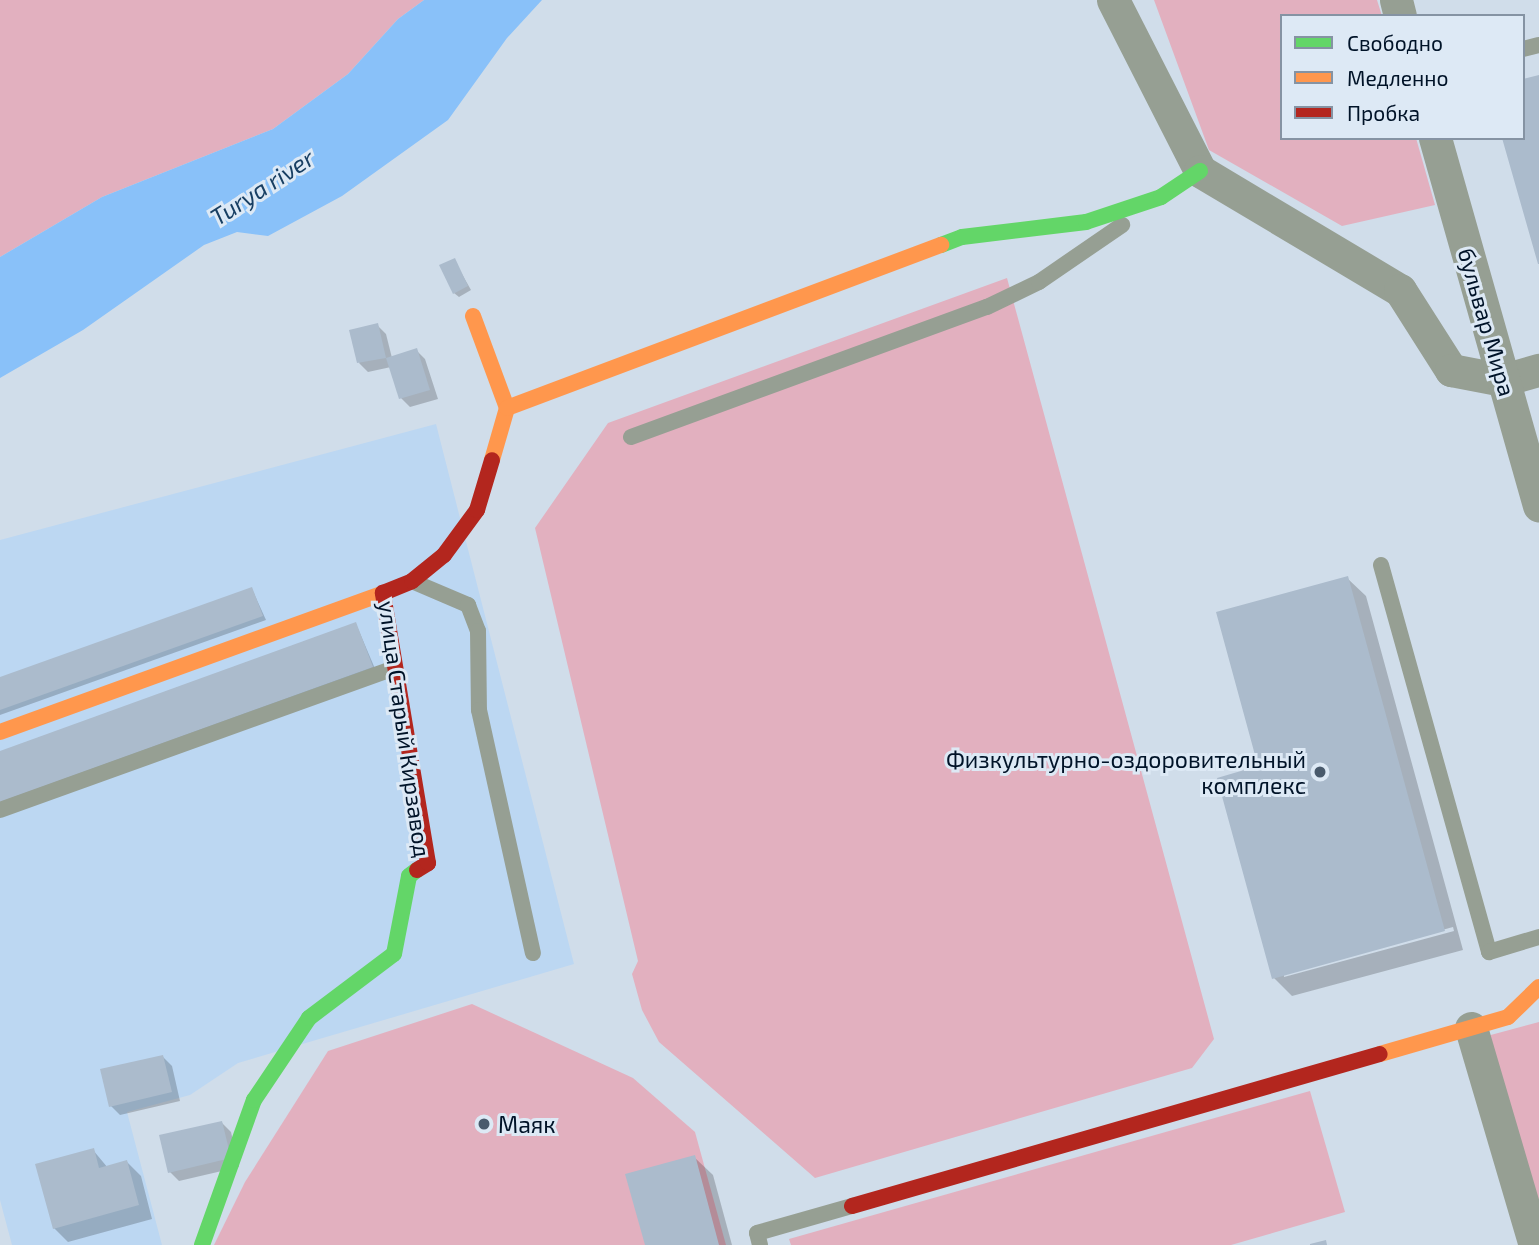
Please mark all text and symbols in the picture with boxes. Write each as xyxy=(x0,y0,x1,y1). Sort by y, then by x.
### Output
legend xyxy=(1280,14,1525,140)
text: Свободно xyxy=(1347,30,1443,55)
text: Медленно xyxy=(1347,65,1449,90)
text: Пробка xyxy=(1347,100,1420,125)
water label: Turya river xyxy=(205,143,319,231)
street label: бульвар Мира xyxy=(1453,245,1521,399)
street label: улица Старый Кирзавод xyxy=(373,599,437,859)
place label: Физкультурно-оздоровительный комплекс xyxy=(946,745,1306,799)
marker: Физкультурно-оздоровительный комплекс xyxy=(1312,764,1328,780)
place label: Маяк xyxy=(498,1110,556,1138)
marker: Маяк xyxy=(476,1116,492,1132)

